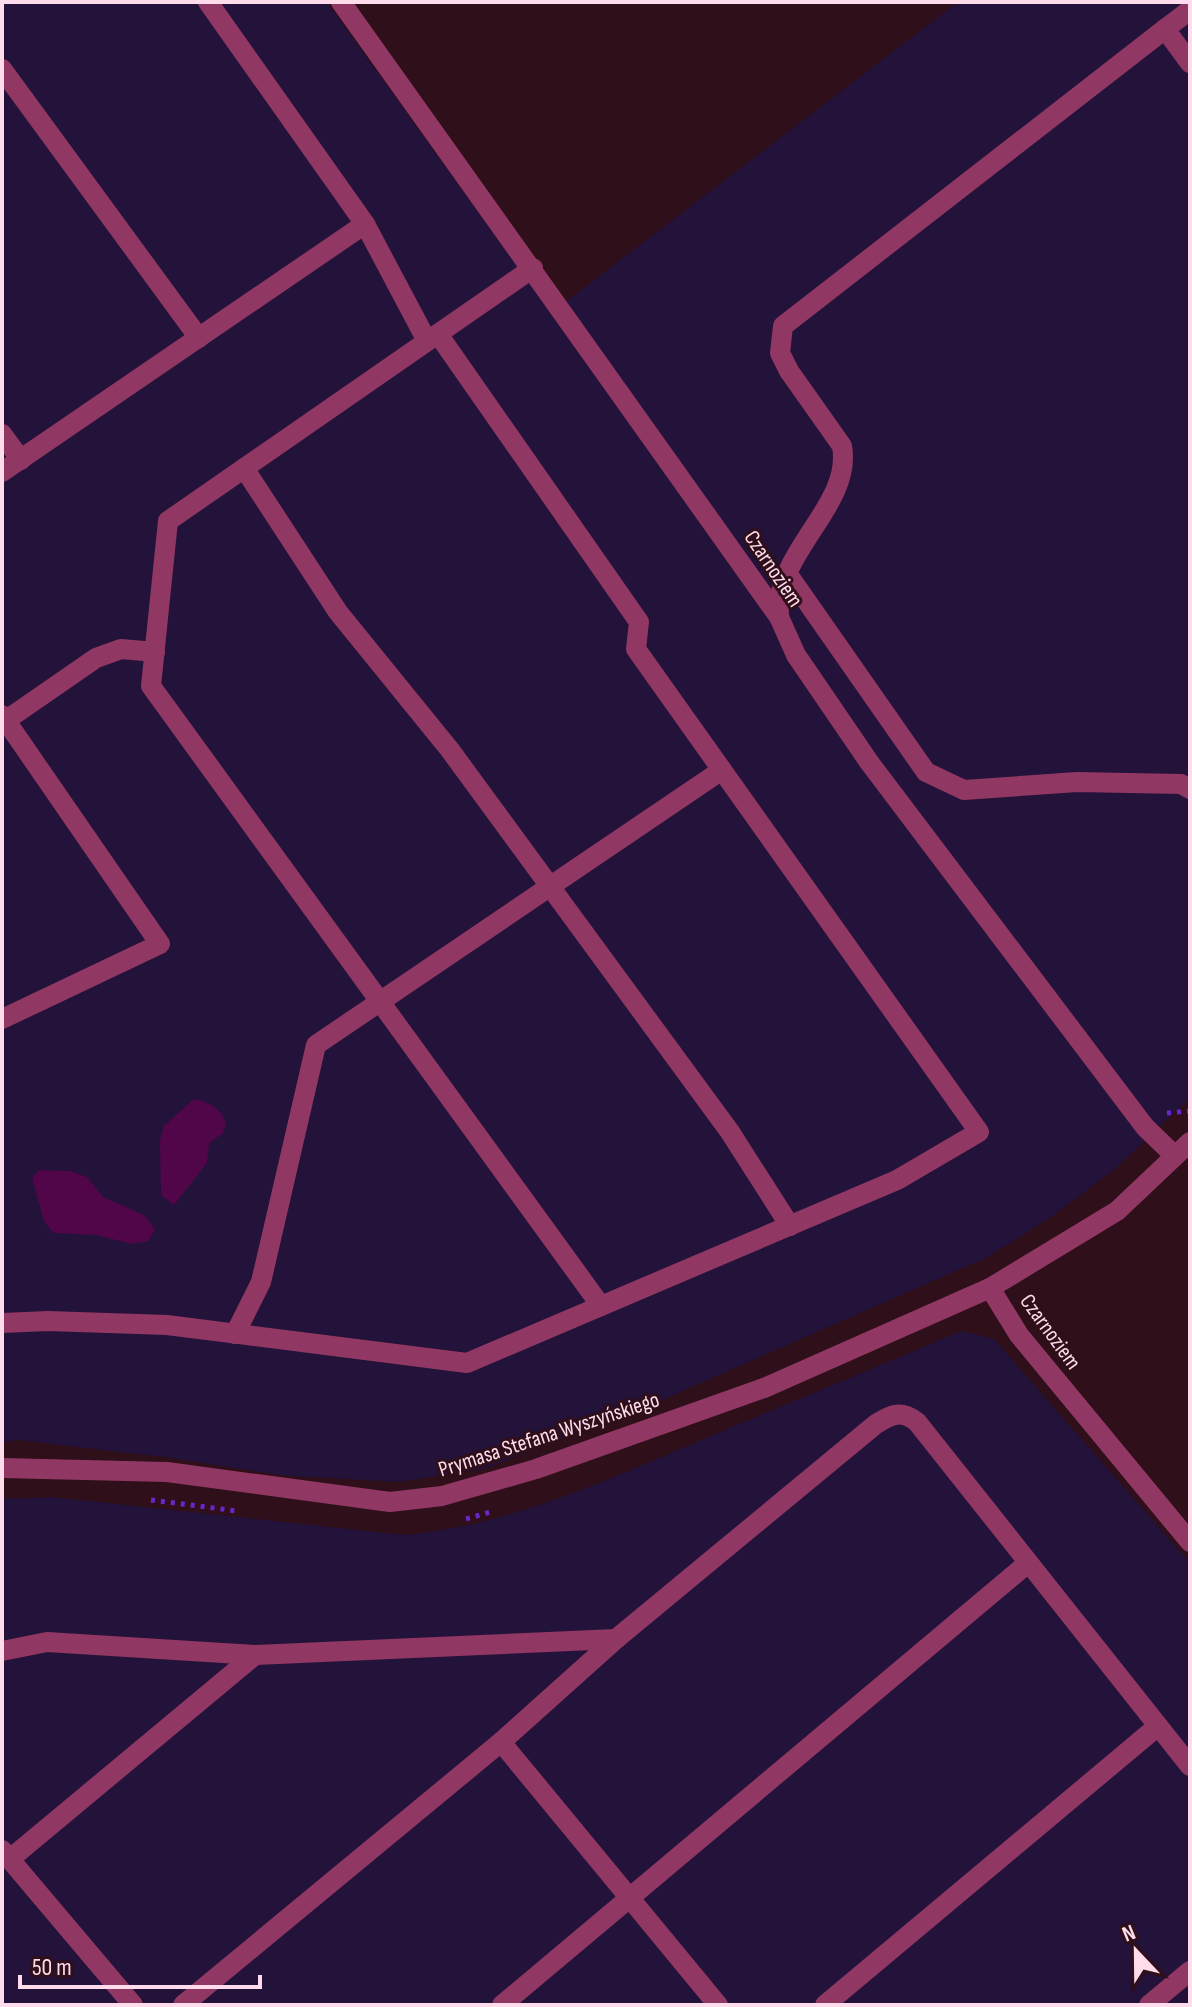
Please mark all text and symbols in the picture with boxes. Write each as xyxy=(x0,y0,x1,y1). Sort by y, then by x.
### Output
street label: Czarnoziem xyxy=(738,526,808,612)
street label: Czarnoziem xyxy=(1014,1289,1086,1375)
street label: Prymasa Stefana Wyszyńskiego xyxy=(435,1387,663,1483)
north arrow xyxy=(1096,1911,1176,1991)
text: N xyxy=(1119,1919,1140,1949)
scale bar xyxy=(20,1939,260,1989)
text: 50 m xyxy=(32,1953,72,1982)

